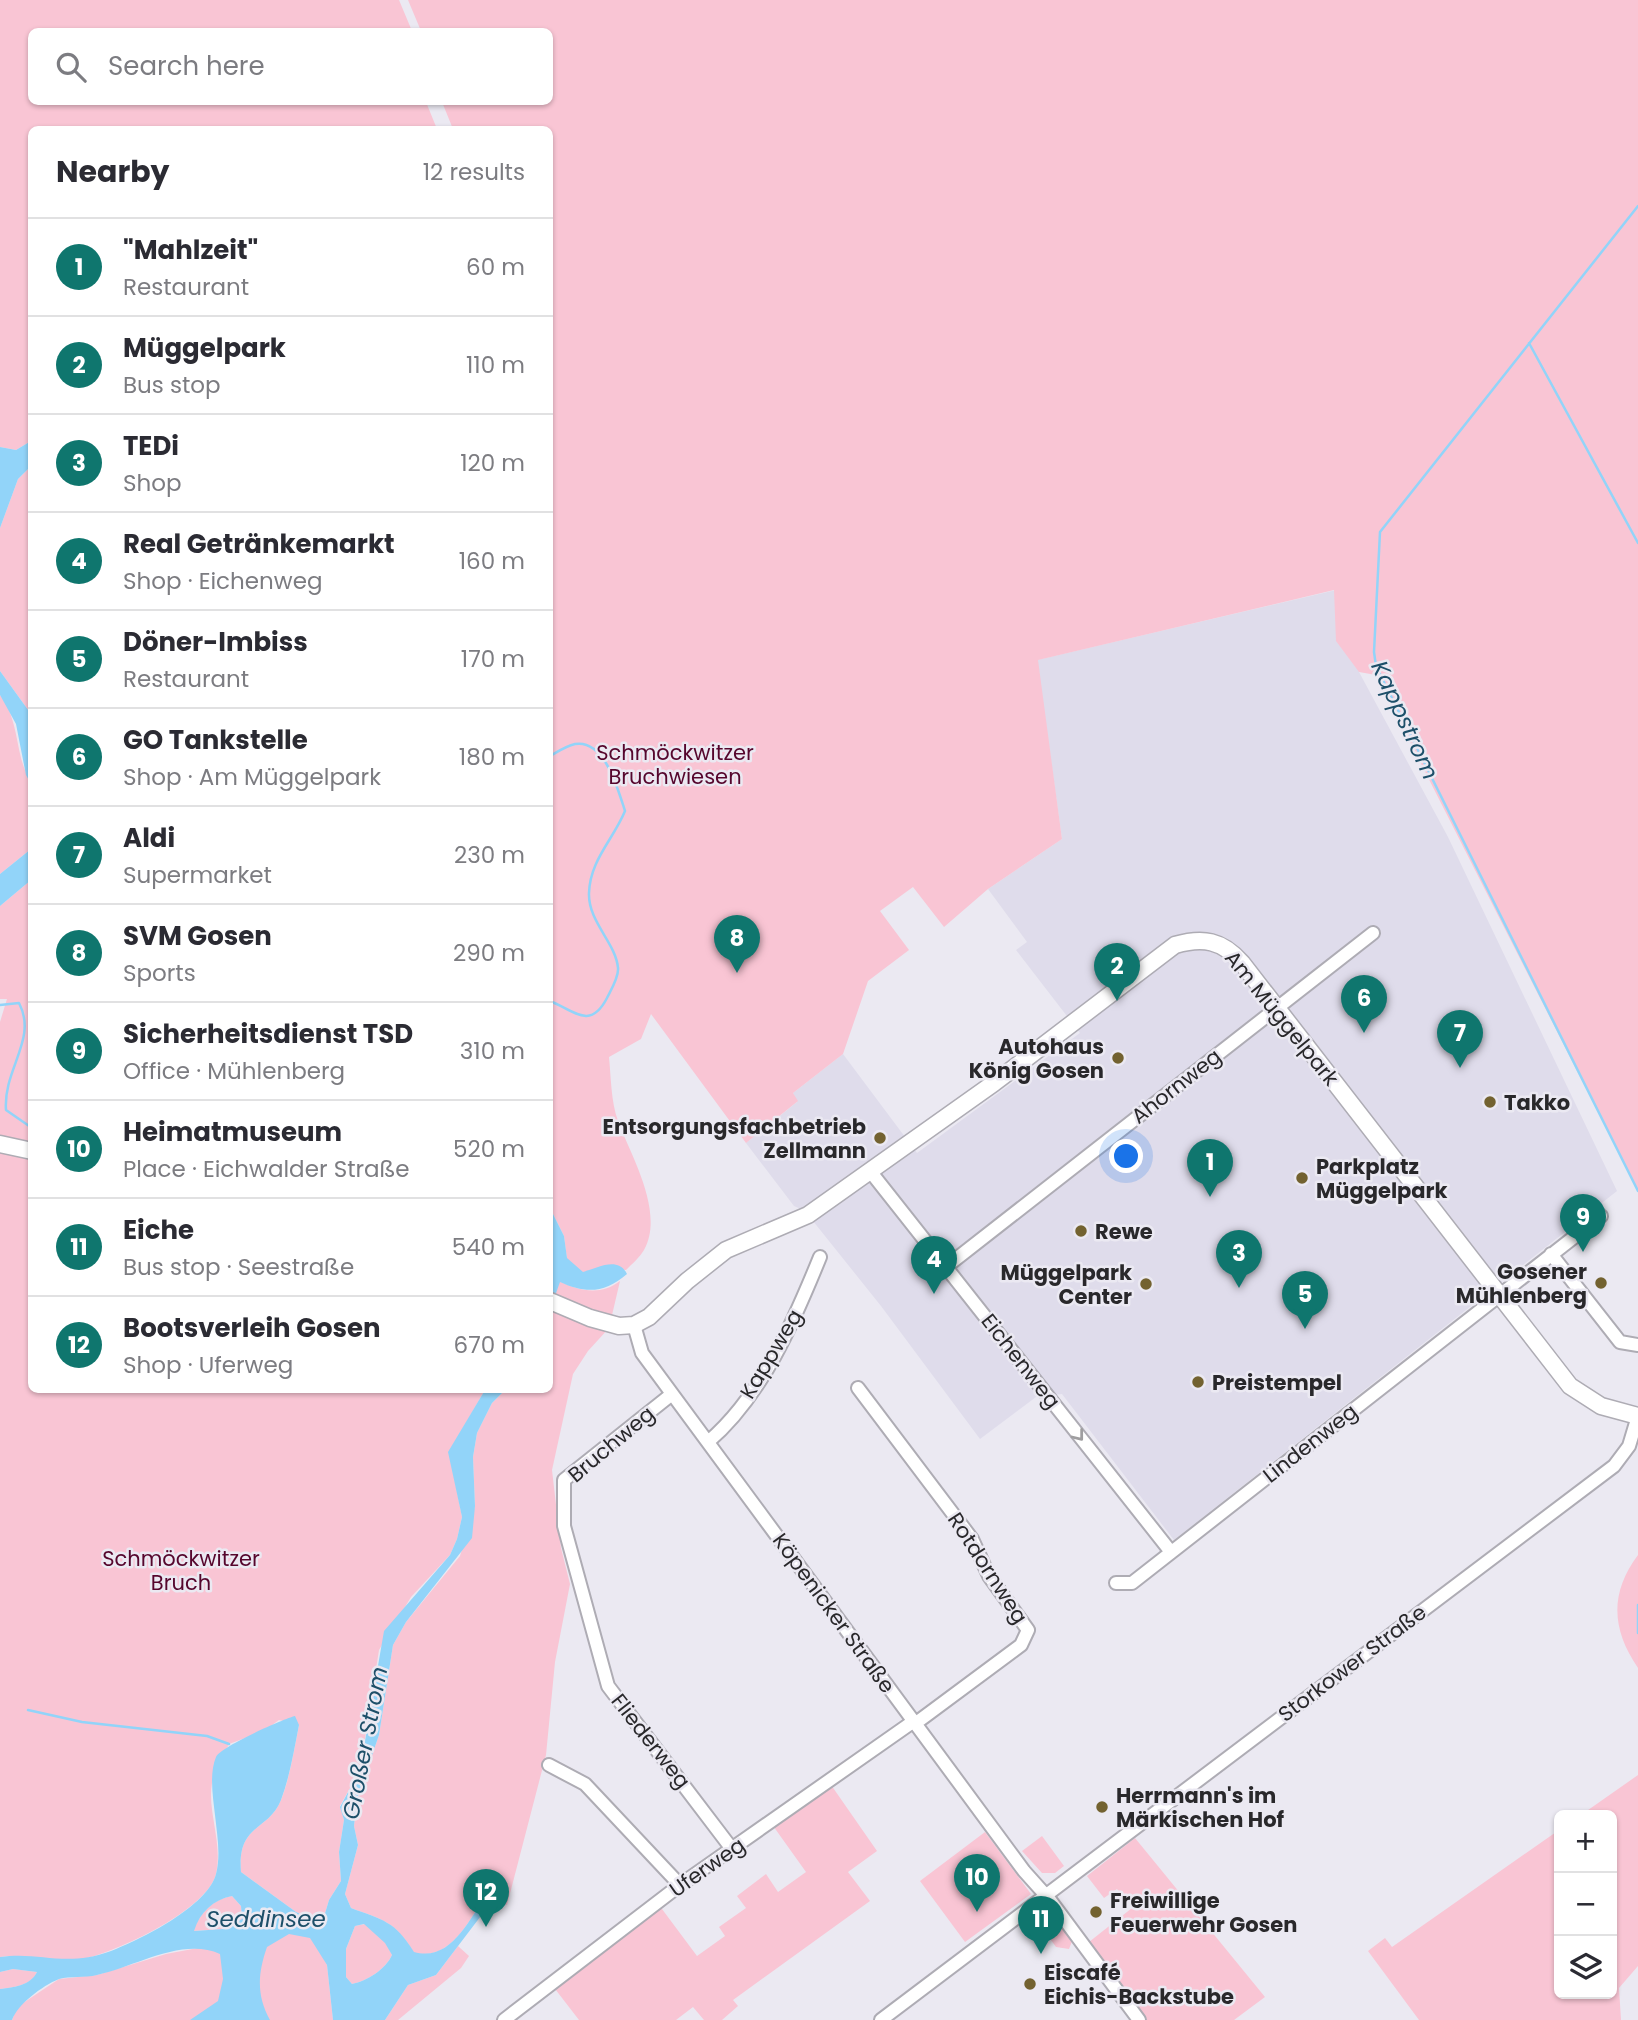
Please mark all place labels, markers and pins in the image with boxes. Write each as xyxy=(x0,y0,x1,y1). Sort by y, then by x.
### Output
pin: 8 xyxy=(714,915,760,973)
pin: 2 xyxy=(1094,943,1140,1001)
pin: 6 xyxy=(1341,975,1387,1033)
pin: 7 xyxy=(1437,1010,1483,1068)
place label: Autohaus König Gosen xyxy=(969,1032,1104,1085)
marker: Autohaus König Gosen xyxy=(1110,1050,1126,1066)
place label: Takko xyxy=(1504,1088,1570,1117)
marker: Takko xyxy=(1482,1094,1498,1110)
place label: Entsorgungsfachbetrieb Zellmann xyxy=(603,1112,866,1165)
marker: Entsorgungsfachbetrieb Zellmann xyxy=(872,1130,888,1146)
pin: 1 xyxy=(1187,1139,1233,1197)
place label: Parkplatz Müggelpark xyxy=(1316,1152,1448,1205)
marker: Parkplatz Müggelpark xyxy=(1294,1170,1310,1186)
pin: 9 xyxy=(1560,1194,1606,1252)
place label: Rewe xyxy=(1095,1217,1153,1246)
marker: Rewe xyxy=(1073,1223,1089,1239)
pin: 3 xyxy=(1216,1230,1262,1288)
pin: 4 xyxy=(911,1236,957,1294)
place label: Gosener Mühlenberg xyxy=(1456,1257,1587,1310)
place label: Müggelpark Center xyxy=(1000,1258,1132,1311)
pin: 5 xyxy=(1282,1271,1328,1329)
marker: Gosener Mühlenberg xyxy=(1593,1275,1609,1291)
marker: Müggelpark Center xyxy=(1138,1276,1154,1292)
place label: Preistempel xyxy=(1212,1368,1342,1397)
marker: Preistempel xyxy=(1190,1374,1206,1390)
place label: Herrmann's im Märkischen Hof xyxy=(1116,1781,1285,1834)
marker: Herrmann's im Märkischen Hof xyxy=(1094,1799,1110,1815)
pin: 10 xyxy=(954,1854,1000,1912)
pin: 12 xyxy=(463,1869,509,1927)
place label: Freiwillige Feuerwehr Gosen xyxy=(1110,1886,1297,1939)
pin: 11 xyxy=(1018,1896,1064,1954)
marker: Freiwillige Feuerwehr Gosen xyxy=(1088,1904,1104,1920)
place label: Eiscafé Eichis-Backstube xyxy=(1044,1958,1234,2011)
marker: Eiscafé Eichis-Backstube xyxy=(1022,1976,1038,1992)

